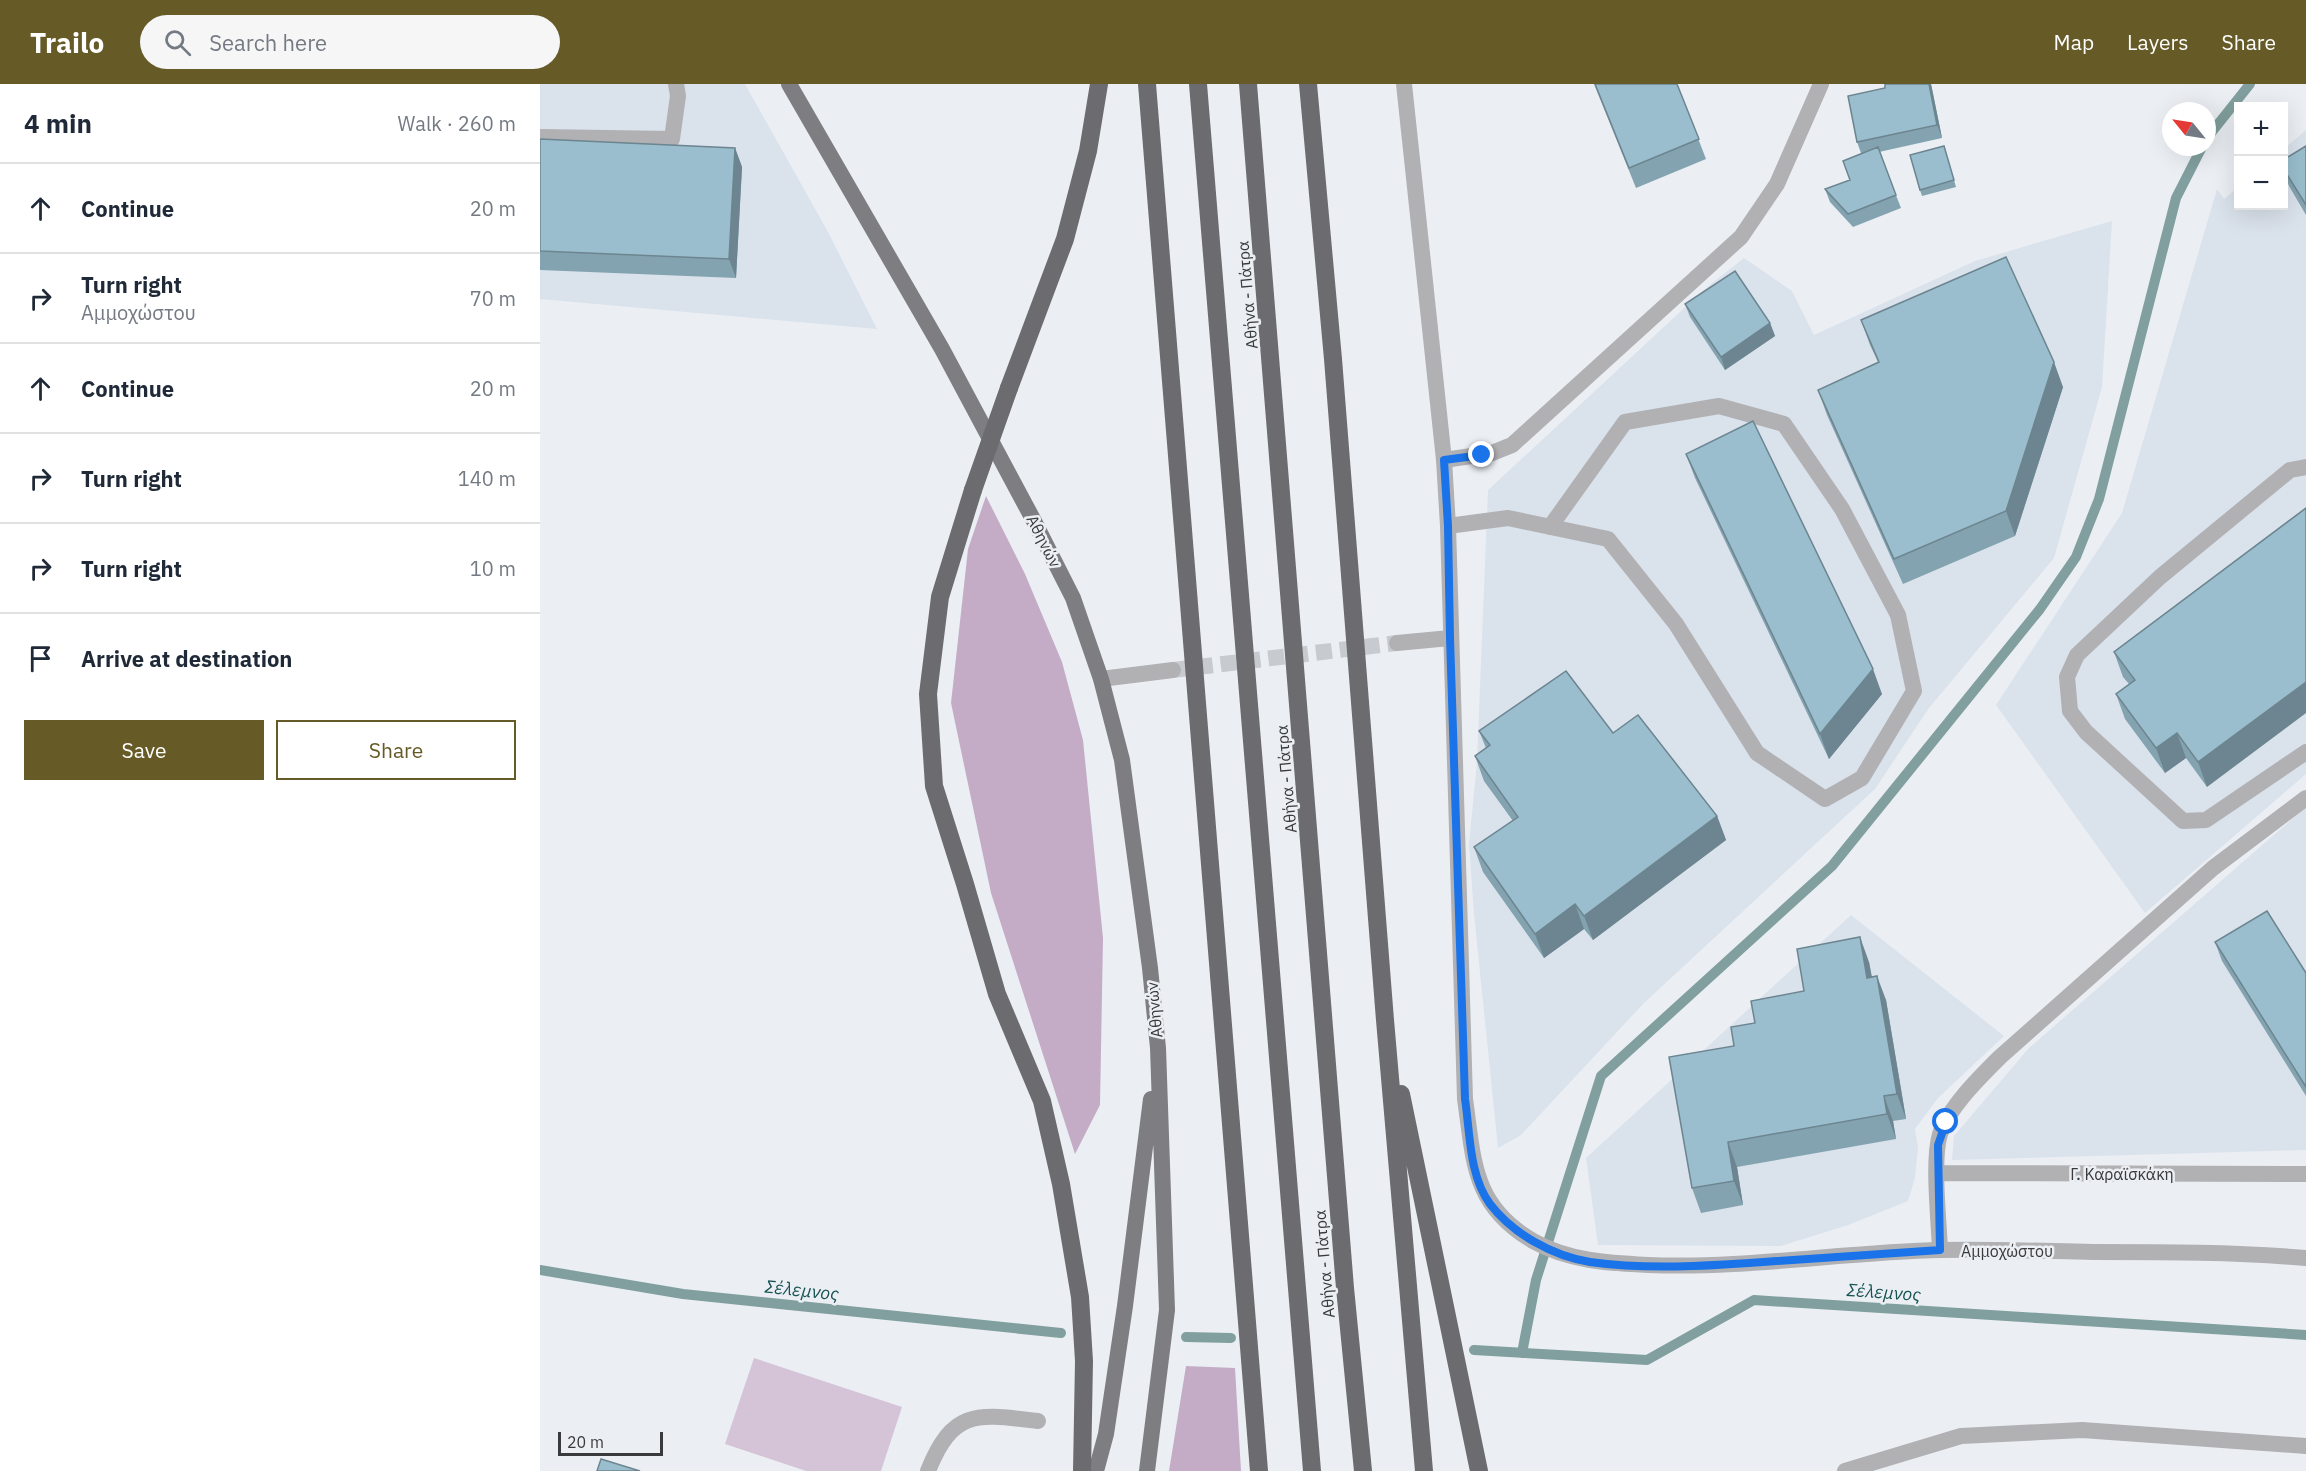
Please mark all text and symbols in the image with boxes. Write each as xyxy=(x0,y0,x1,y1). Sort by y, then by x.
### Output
search box xyxy=(140,15,560,69)
text: Trailo xyxy=(30,24,104,61)
icon: search xyxy=(161,26,194,59)
text: Search here xyxy=(209,28,327,57)
text: Map xyxy=(2054,28,2094,56)
text: Layers xyxy=(2127,28,2189,56)
text: Share xyxy=(2222,28,2276,56)
north arrow xyxy=(2162,102,2216,156)
map controls xyxy=(2234,102,2288,210)
button: + xyxy=(2234,102,2288,156)
text: 4 min xyxy=(24,106,92,140)
text: Walk · 260 m xyxy=(398,110,516,137)
button: − xyxy=(2234,156,2288,210)
icon: ahead xyxy=(24,192,57,225)
text: Continue xyxy=(81,194,174,223)
text: 20 m xyxy=(470,195,516,222)
street label: Αθήνα - Πάτρα xyxy=(1232,240,1262,350)
text: Turn right xyxy=(81,270,182,299)
icon: right xyxy=(24,282,57,315)
text: 70 m xyxy=(470,285,516,312)
text: Αμμοχώστου xyxy=(81,299,196,326)
icon: ahead xyxy=(24,372,57,405)
text: Continue xyxy=(81,374,174,403)
text: 20 m xyxy=(470,375,516,402)
route end xyxy=(1468,441,1494,467)
icon: right xyxy=(24,462,57,495)
text: Turn right xyxy=(81,464,182,493)
text: 140 m xyxy=(458,465,516,492)
street label: Αθηνών xyxy=(1022,512,1066,570)
icon: right xyxy=(24,552,57,585)
text: Turn right xyxy=(81,554,182,583)
text: 10 m xyxy=(470,555,516,582)
icon: arrive xyxy=(24,642,57,675)
text: Arrive at destination xyxy=(81,644,292,673)
button: Save xyxy=(24,720,264,780)
button: Share xyxy=(276,720,516,780)
street label: Αθήνα - Πάτρα xyxy=(1271,724,1301,834)
street label: Αθηνών xyxy=(1142,981,1166,1039)
route start xyxy=(1932,1108,1958,1134)
street label: Γ. Καραϊσκάκη xyxy=(2070,1164,2174,1184)
street label: Αθήνα - Πάτρα xyxy=(1309,1209,1339,1319)
street label: Αμμοχώστου xyxy=(1961,1241,2053,1261)
water label: Σέλεμνος xyxy=(763,1275,840,1305)
water label: Σέλεμνος xyxy=(1845,1278,1922,1306)
scale bar xyxy=(558,1429,663,1456)
text: 20 m xyxy=(567,1432,604,1452)

